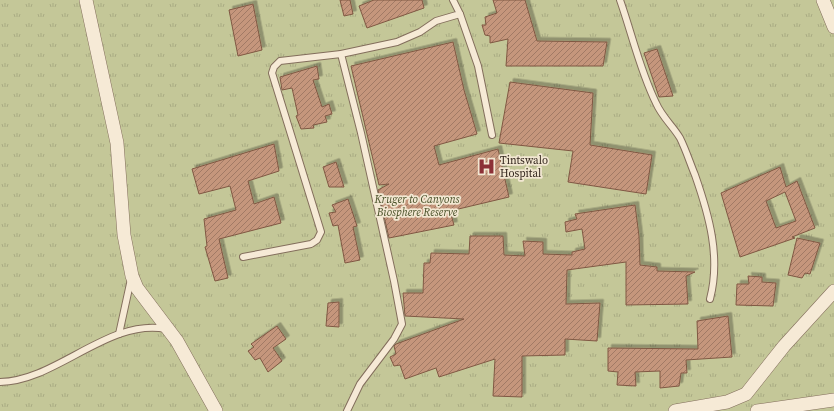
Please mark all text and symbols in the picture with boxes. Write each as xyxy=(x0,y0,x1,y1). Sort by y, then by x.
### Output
place label: Tintswalo Hospital xyxy=(500,153,548,181)
hospital icon: Tintswalo Hospital xyxy=(477,156,497,176)
park label: Kruger to Canyons Biosphere Reserve xyxy=(373,192,460,220)

